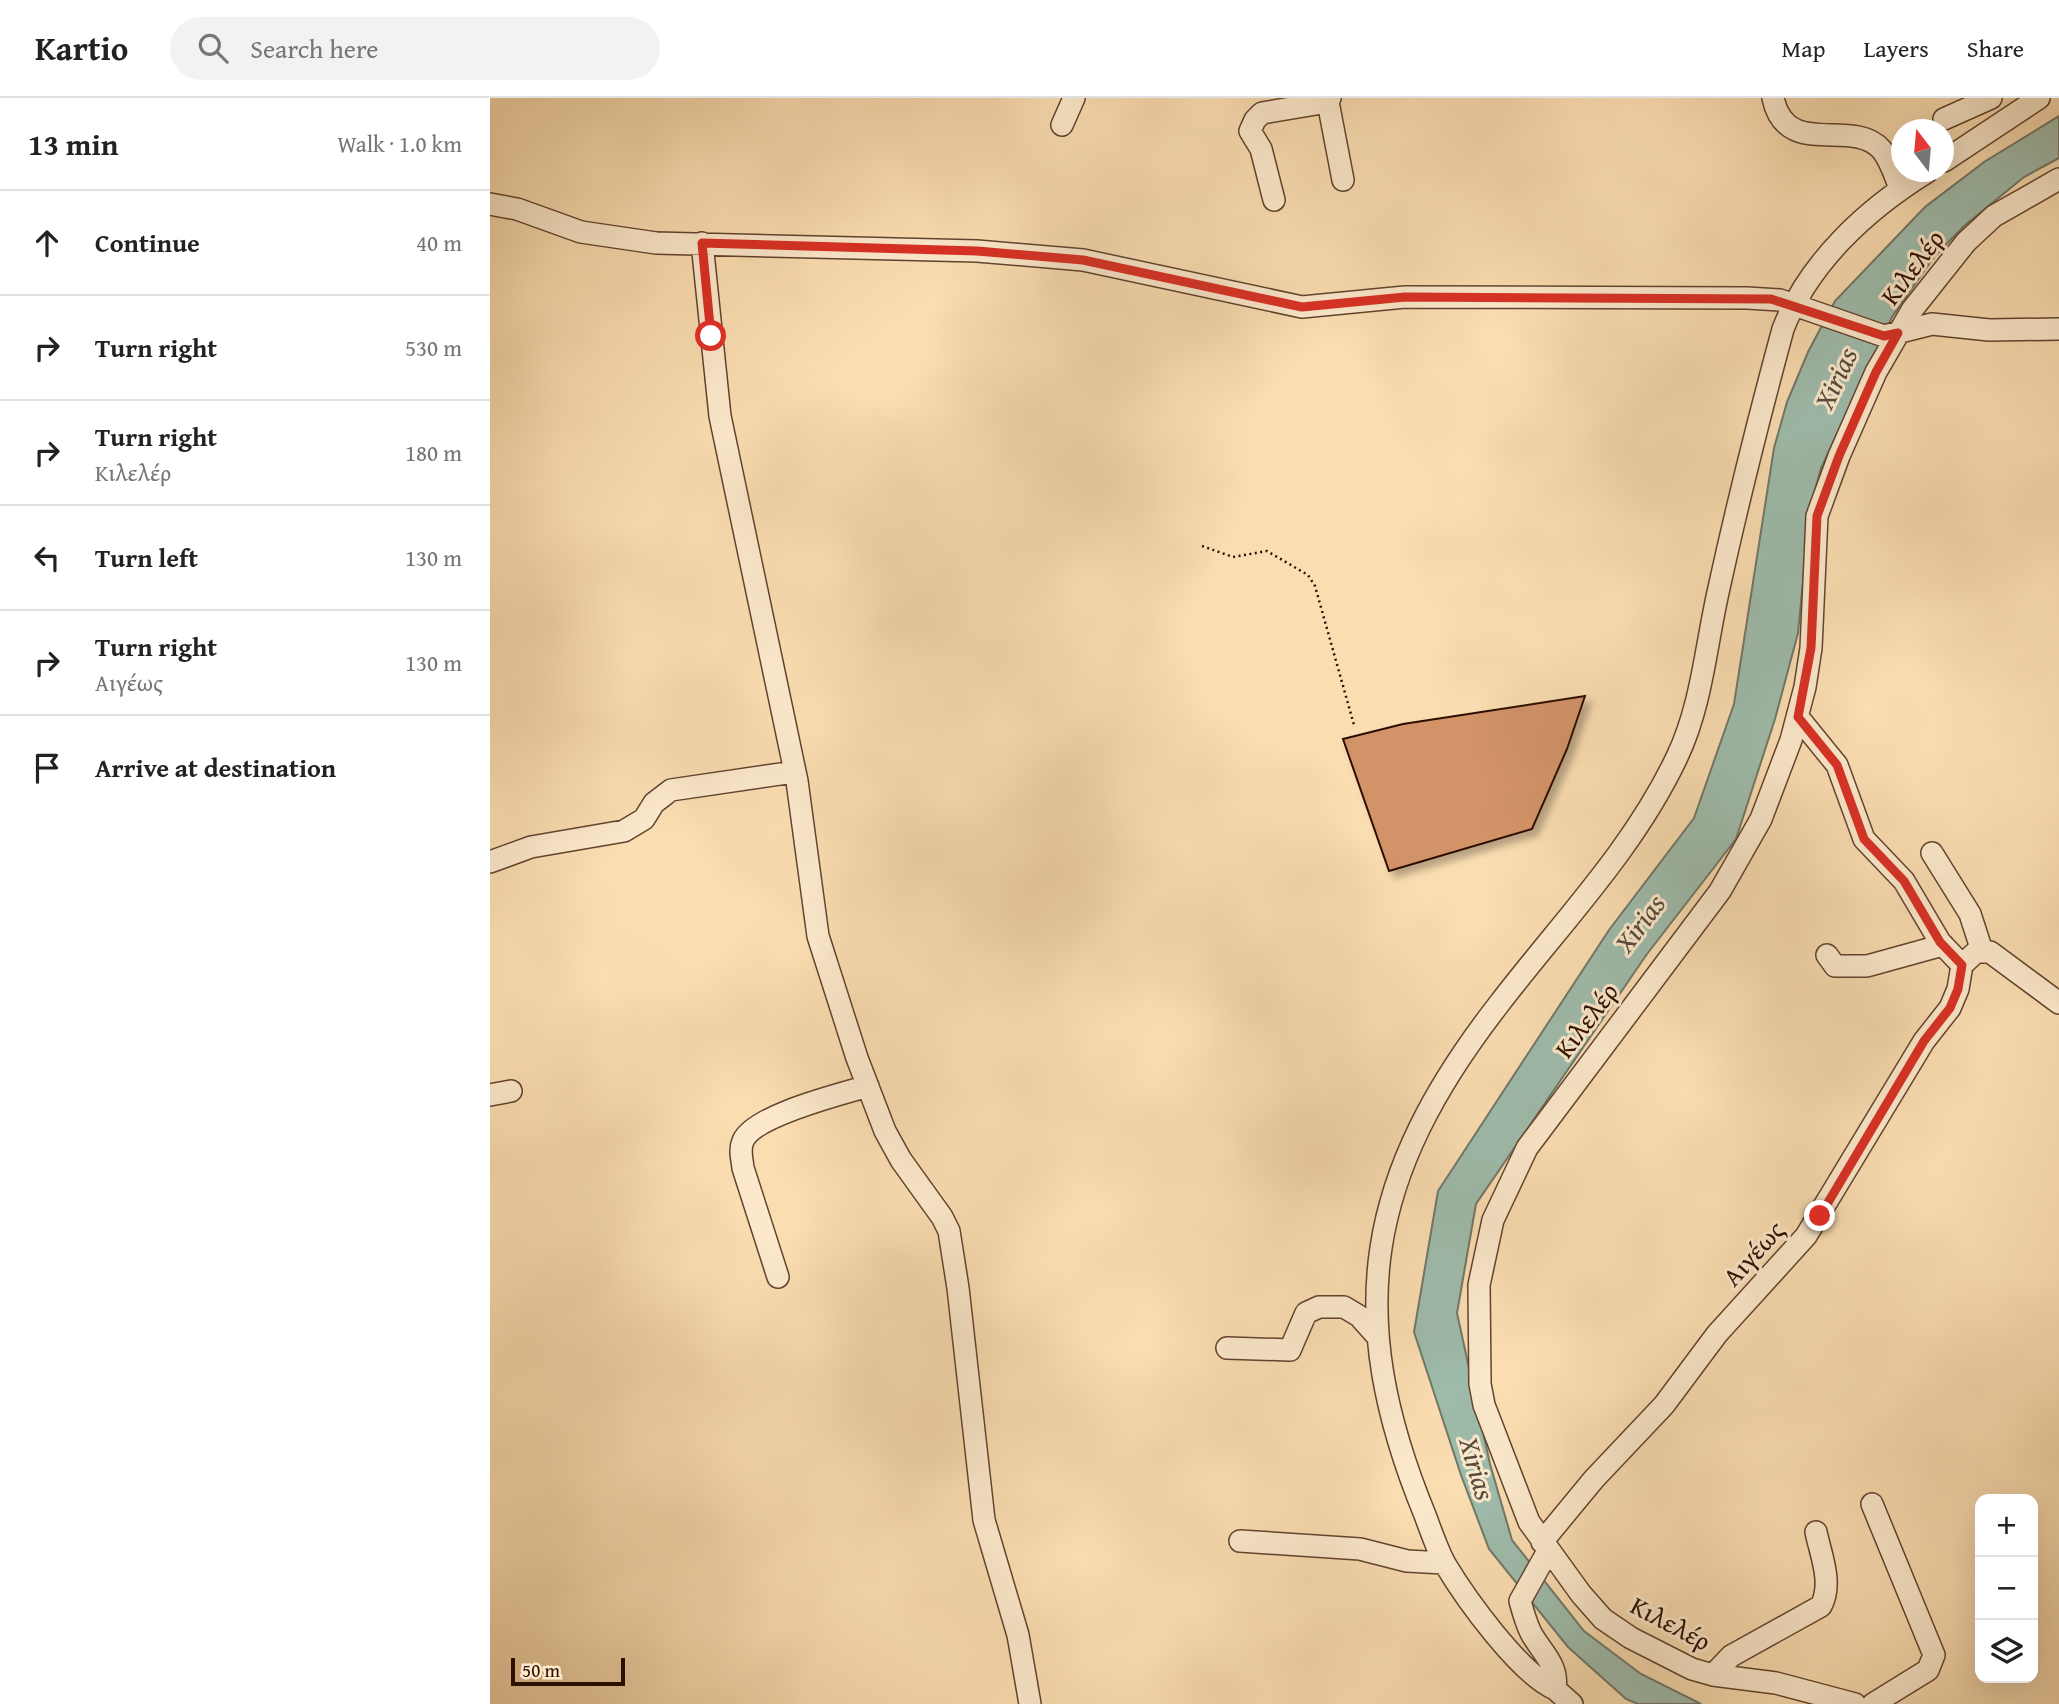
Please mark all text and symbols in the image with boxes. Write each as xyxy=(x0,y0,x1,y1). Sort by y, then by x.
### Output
search box xyxy=(170,17,660,80)
text: Kartio xyxy=(35,24,128,72)
icon: search xyxy=(194,29,232,67)
text: Search here xyxy=(250,29,379,68)
text: Map xyxy=(1782,31,1825,66)
text: Layers xyxy=(1863,31,1929,66)
text: Share xyxy=(1967,31,2024,66)
north arrow xyxy=(1891,119,1954,182)
text: 13 min xyxy=(28,122,118,166)
text: Walk · 1.0 km xyxy=(337,127,462,160)
street label: Κιλελέρ xyxy=(1871,221,1953,313)
text: Continue xyxy=(95,223,200,262)
icon: ahead xyxy=(28,224,66,262)
text: 40 m xyxy=(416,226,462,259)
route start xyxy=(695,320,726,351)
text: Turn right xyxy=(95,328,217,367)
icon: right xyxy=(28,329,66,367)
text: 530 m xyxy=(405,331,462,364)
water label: Xirias xyxy=(1802,340,1867,417)
text: Turn right xyxy=(95,417,217,456)
icon: right xyxy=(28,434,66,472)
text: 180 m xyxy=(405,436,462,469)
text: Κιλελέρ xyxy=(95,456,171,489)
text: Turn left xyxy=(95,538,198,577)
icon: left xyxy=(28,539,66,577)
text: 130 m xyxy=(405,541,462,574)
text: Turn right xyxy=(95,627,217,666)
icon: right xyxy=(28,644,66,682)
text: 130 m xyxy=(405,646,462,679)
text: Αιγέως xyxy=(95,666,163,699)
text: Arrive at destination xyxy=(95,748,336,787)
icon: arrive xyxy=(28,749,66,787)
water label: Xirias xyxy=(1603,885,1675,962)
street label: Κιλελέρ xyxy=(1545,974,1627,1066)
route end xyxy=(1804,1200,1835,1231)
street label: Αιγέως xyxy=(1713,1211,1793,1295)
water label: Xirias xyxy=(1449,1431,1507,1504)
map controls xyxy=(1975,1494,2038,1683)
button: + xyxy=(1975,1494,2038,1557)
button: − xyxy=(1975,1557,2038,1620)
street label: Κιλελέρ xyxy=(1624,1586,1718,1660)
button: layers xyxy=(1975,1620,2038,1683)
scale bar xyxy=(511,1655,625,1687)
text: 50 m xyxy=(522,1656,560,1684)

